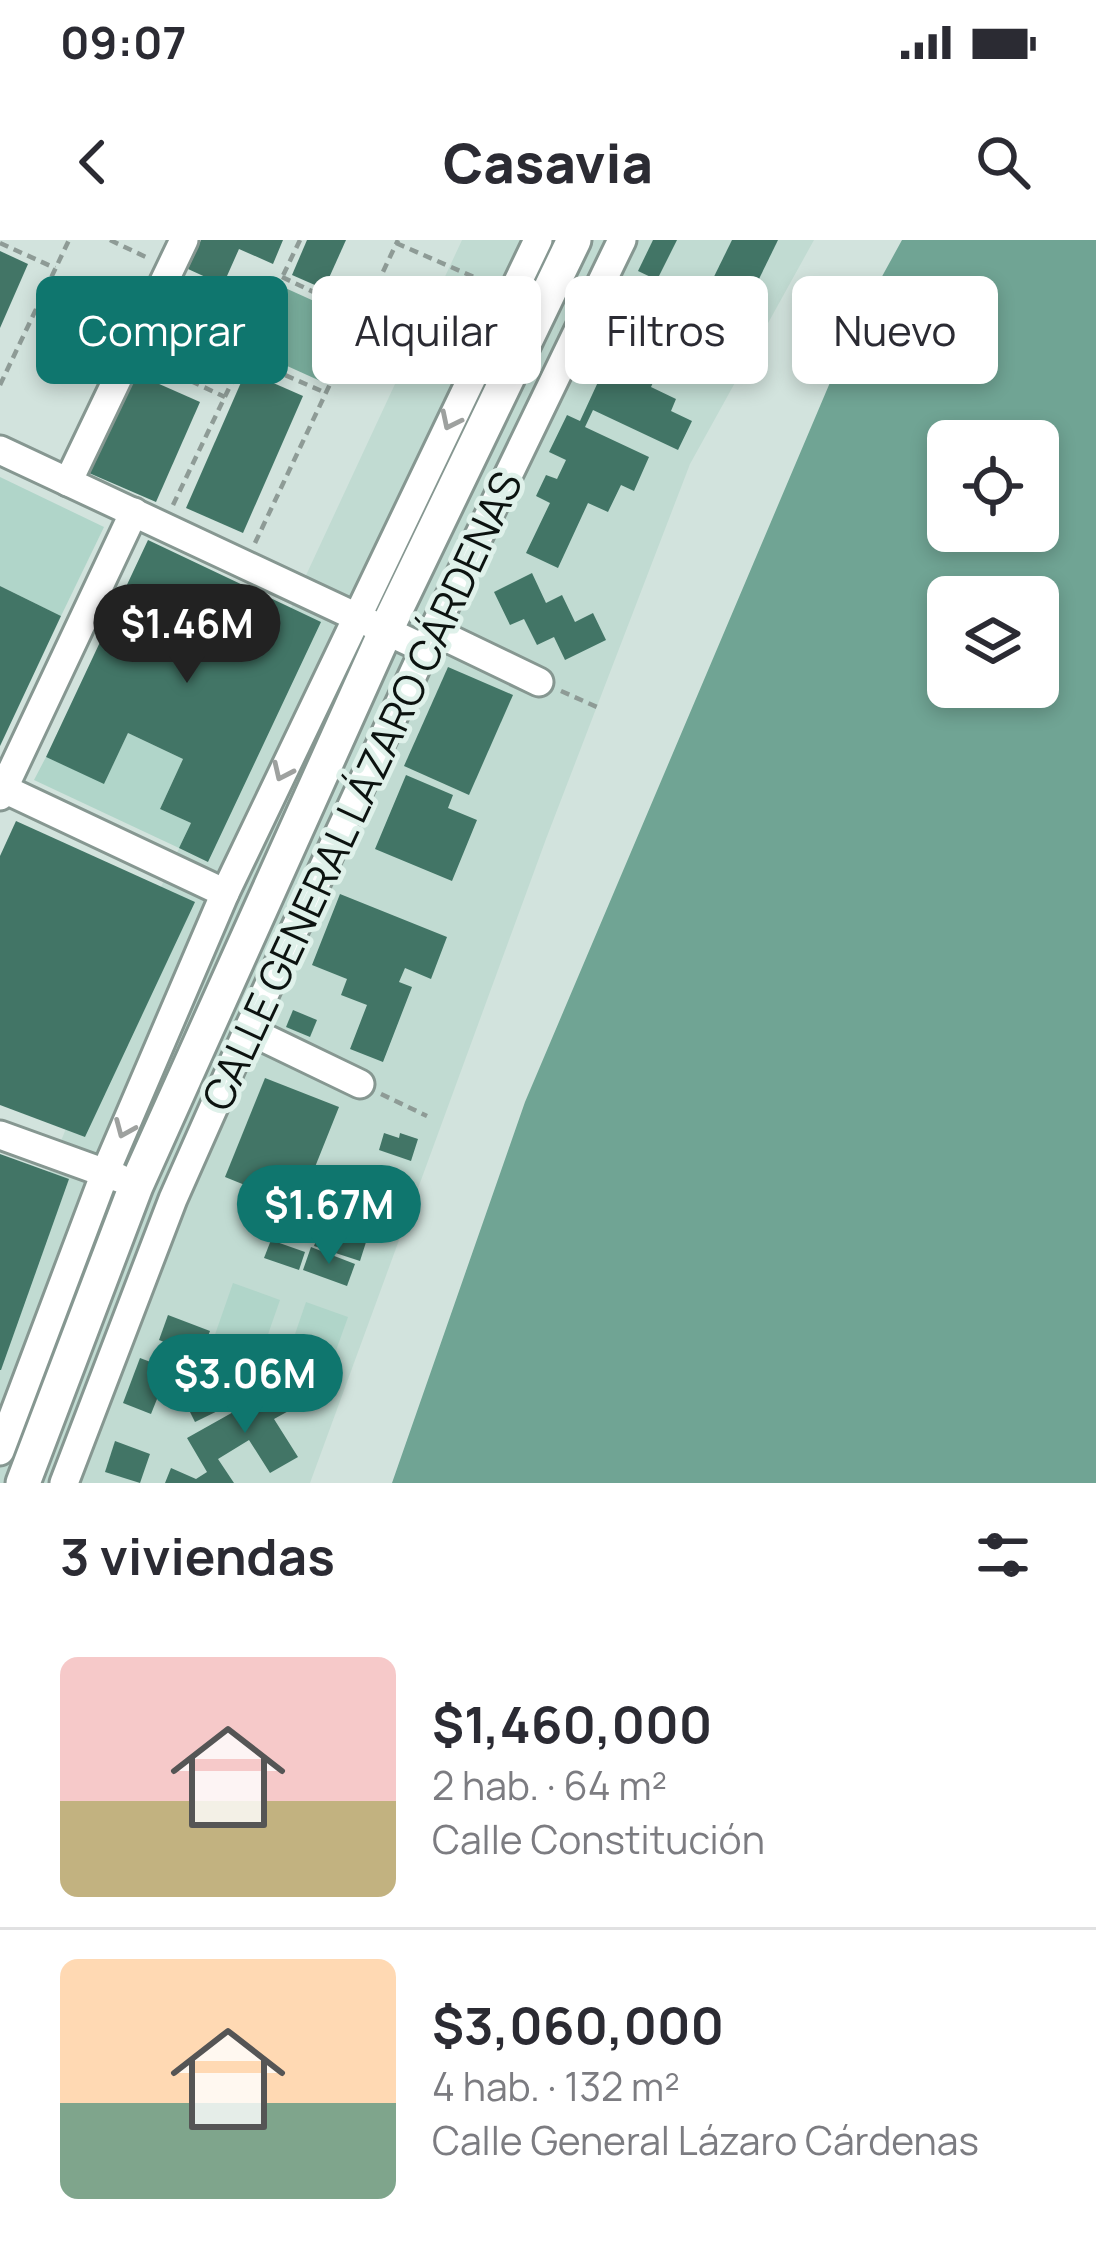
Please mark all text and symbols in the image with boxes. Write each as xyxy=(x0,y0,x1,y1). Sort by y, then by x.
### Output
text: 09:07 xyxy=(60,11,187,73)
text: Casavia xyxy=(443,125,653,199)
icon: back xyxy=(60,129,126,195)
icon: search xyxy=(970,129,1036,195)
chip: Comprar xyxy=(36,276,288,384)
chip: Alquilar xyxy=(312,276,541,384)
chip: Filtros xyxy=(565,276,768,384)
chip: Nuevo xyxy=(792,276,998,384)
one-way arrow xyxy=(441,409,464,430)
map controls xyxy=(927,420,1059,708)
button: locate xyxy=(927,420,1059,552)
street label: CALLE GENERAL LÁZARO CÁRDENAS xyxy=(187,462,535,1119)
button: layers xyxy=(927,576,1059,708)
pin: $1.46M xyxy=(89,584,285,686)
text: $1.46M xyxy=(120,596,254,650)
one-way arrow xyxy=(272,760,296,781)
one-way arrow xyxy=(114,1117,138,1138)
pin: $1.67M xyxy=(231,1165,427,1267)
text: $1.67M xyxy=(264,1177,394,1231)
pin: $3.06M xyxy=(147,1334,343,1436)
text: $3.06M xyxy=(174,1346,316,1400)
text: 3 viviendas xyxy=(60,1521,335,1590)
icon: filters xyxy=(970,1522,1036,1588)
text: $1,460,000 xyxy=(432,1689,712,1758)
icon: home xyxy=(156,1705,300,1849)
text: 2 hab. · 64 m² xyxy=(432,1758,667,1812)
text: Calle Constitución xyxy=(432,1812,765,1866)
text: $3,060,000 xyxy=(432,1990,724,2059)
icon: home xyxy=(156,2007,300,2151)
text: 4 hab. · 132 m² xyxy=(432,2059,680,2113)
text: Calle General Lázaro Cárdenas xyxy=(432,2113,979,2167)

